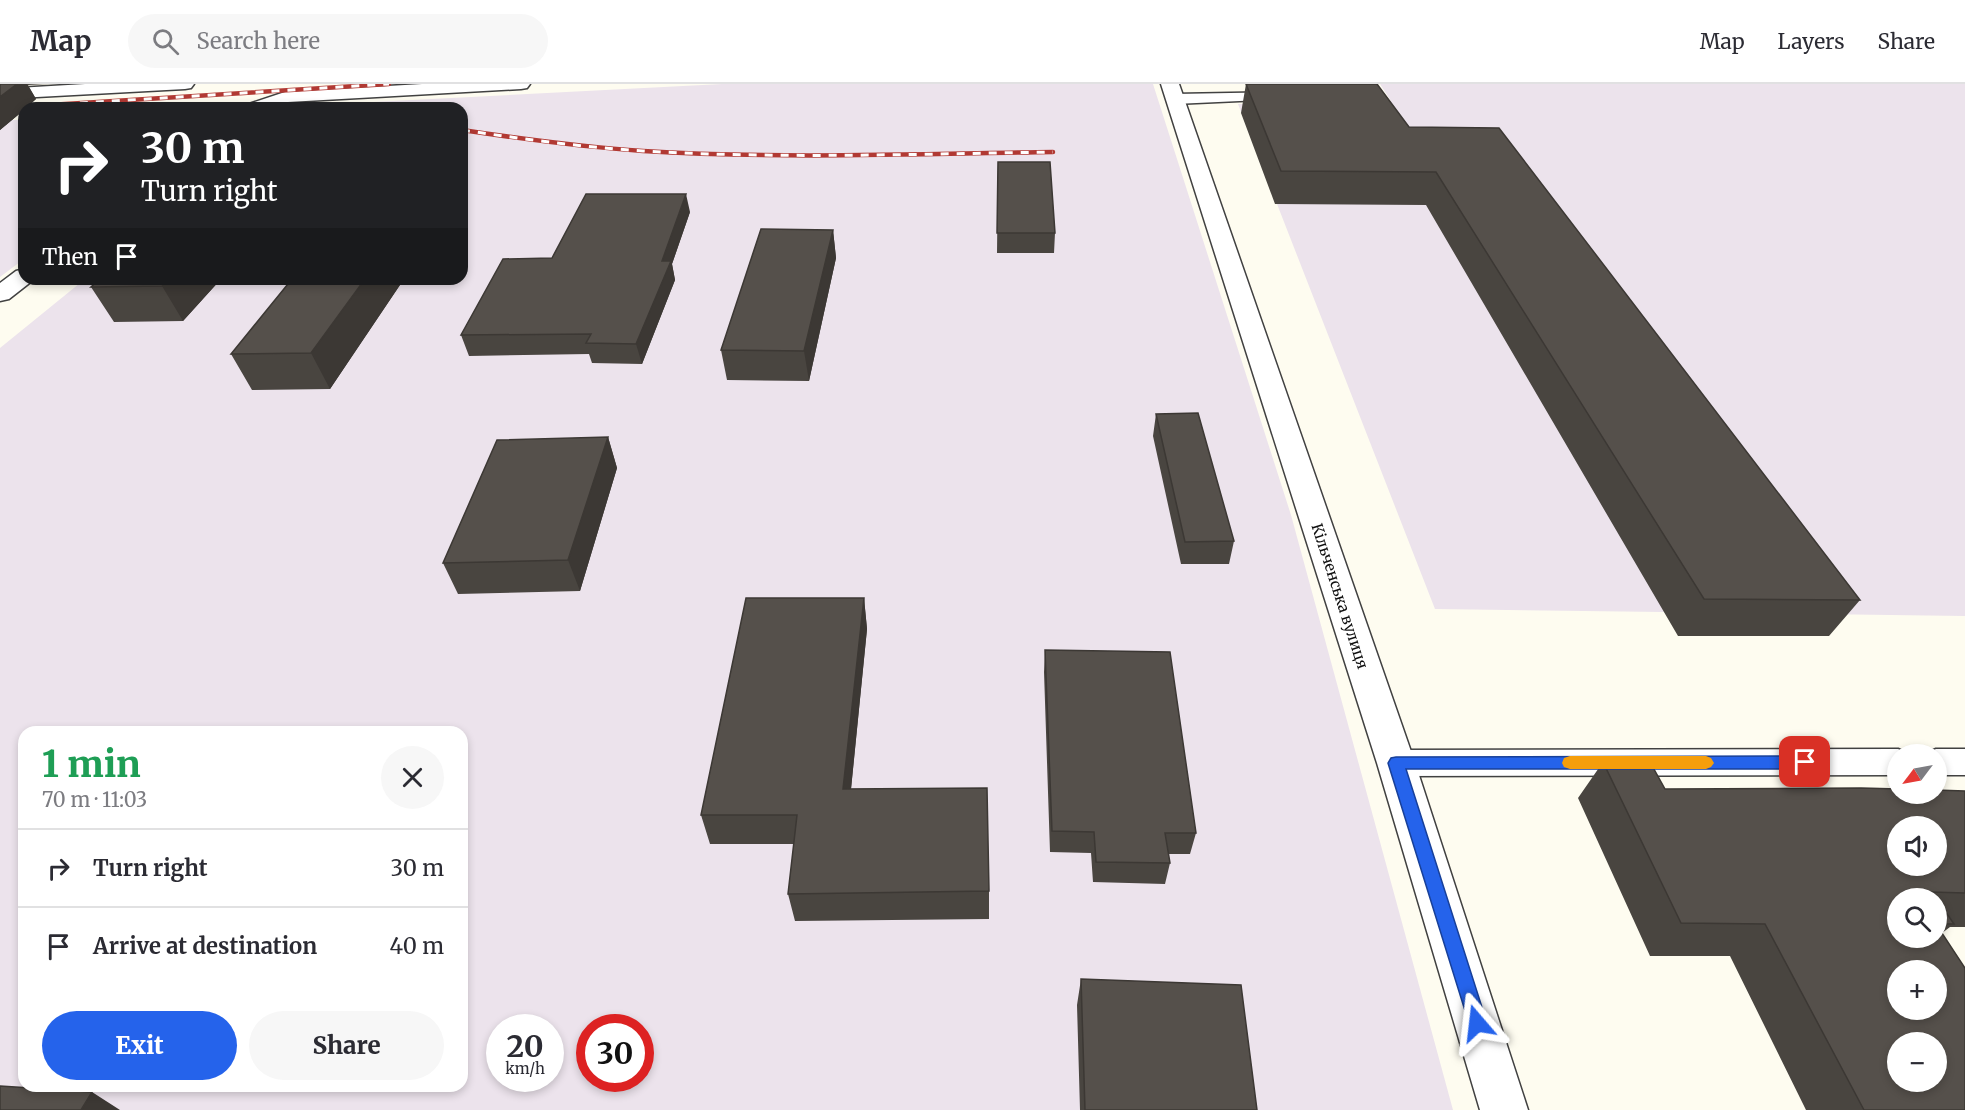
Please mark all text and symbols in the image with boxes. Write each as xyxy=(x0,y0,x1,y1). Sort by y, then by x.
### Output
search box xyxy=(128,14,548,68)
text: Map xyxy=(30,23,92,59)
icon: search xyxy=(149,25,182,58)
text: Search here xyxy=(197,27,320,55)
text: Map xyxy=(1700,28,1745,55)
text: Layers xyxy=(1778,28,1845,55)
text: Share xyxy=(1878,28,1935,55)
text: 30 m xyxy=(141,122,245,174)
icon: right xyxy=(42,126,120,204)
text: Turn right xyxy=(141,174,278,208)
icon: arrive xyxy=(110,240,143,273)
text: Then xyxy=(42,243,98,271)
street label: Кільченська вулиця xyxy=(1307,521,1373,671)
pin xyxy=(1779,736,1830,787)
text: 1 min xyxy=(42,742,141,787)
north arrow xyxy=(1887,744,1947,804)
map controls xyxy=(1887,744,1947,1092)
icon: arrive xyxy=(1788,745,1821,778)
button: close xyxy=(381,746,444,809)
text: 70 m · 11:03 xyxy=(42,787,147,812)
button: sound xyxy=(1887,816,1947,876)
icon: right xyxy=(42,852,75,885)
text: Turn right xyxy=(93,854,207,882)
text: 30 m xyxy=(390,854,444,882)
button: search xyxy=(1887,888,1947,948)
icon: arrive xyxy=(42,930,75,963)
text: Arrive at destination xyxy=(93,932,317,960)
text: 40 m xyxy=(389,932,444,960)
button: + xyxy=(1887,960,1947,1020)
position arrow xyxy=(1445,991,1509,1055)
button: Exit xyxy=(42,1011,237,1080)
button: Share xyxy=(249,1011,444,1080)
speed limit sign: 30 xyxy=(576,1014,654,1092)
text: 20 xyxy=(506,1027,544,1065)
button: − xyxy=(1887,1032,1947,1092)
text: km/h xyxy=(505,1059,545,1078)

